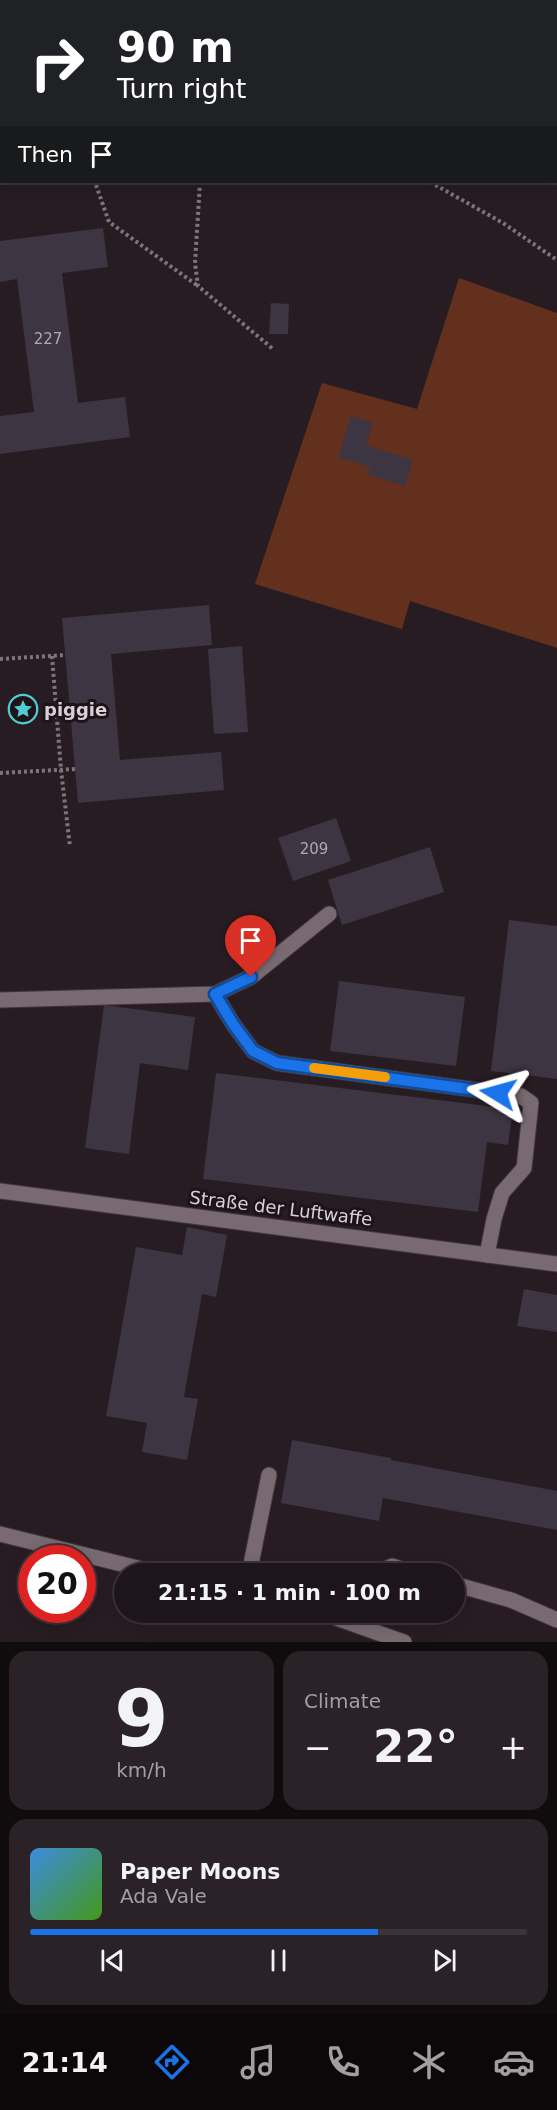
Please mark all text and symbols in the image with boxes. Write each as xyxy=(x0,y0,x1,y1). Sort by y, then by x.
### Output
text: 90 m xyxy=(117,23,234,72)
icon: right xyxy=(18,24,96,102)
text: Turn right xyxy=(117,73,246,104)
icon: arrive xyxy=(85,138,118,171)
text: Then xyxy=(18,142,73,167)
house number: 227 xyxy=(34,330,62,348)
place icon: piggie xyxy=(7,693,39,725)
place label: piggie xyxy=(44,699,107,720)
house number: 209 xyxy=(300,840,328,858)
pin xyxy=(225,915,276,977)
icon: arrive xyxy=(234,924,267,957)
position arrow xyxy=(466,1061,530,1125)
street label: Straße der Luftwaffe xyxy=(188,1186,374,1230)
speed limit sign: 20 xyxy=(18,1545,96,1623)
text: 21:15 · 1 min · 100 m xyxy=(158,1580,421,1605)
text: 9 xyxy=(114,1674,169,1764)
text: Climate xyxy=(304,1689,381,1713)
text: 22° xyxy=(373,1720,458,1773)
text: − xyxy=(304,1728,332,1767)
text: + xyxy=(499,1728,527,1767)
text: km/h xyxy=(116,1758,167,1782)
text: Paper Moons xyxy=(120,1859,280,1884)
text: Ada Vale xyxy=(120,1884,207,1908)
icon: previous xyxy=(96,1944,129,1977)
icon: pause xyxy=(262,1944,295,1977)
icon: next xyxy=(428,1944,461,1977)
icon: directions xyxy=(151,2041,193,2083)
icon: music xyxy=(237,2041,279,2083)
icon: phone xyxy=(322,2041,364,2083)
icon: climate xyxy=(408,2041,450,2083)
icon: car xyxy=(493,2041,535,2083)
text: 21:14 xyxy=(22,2047,108,2078)

